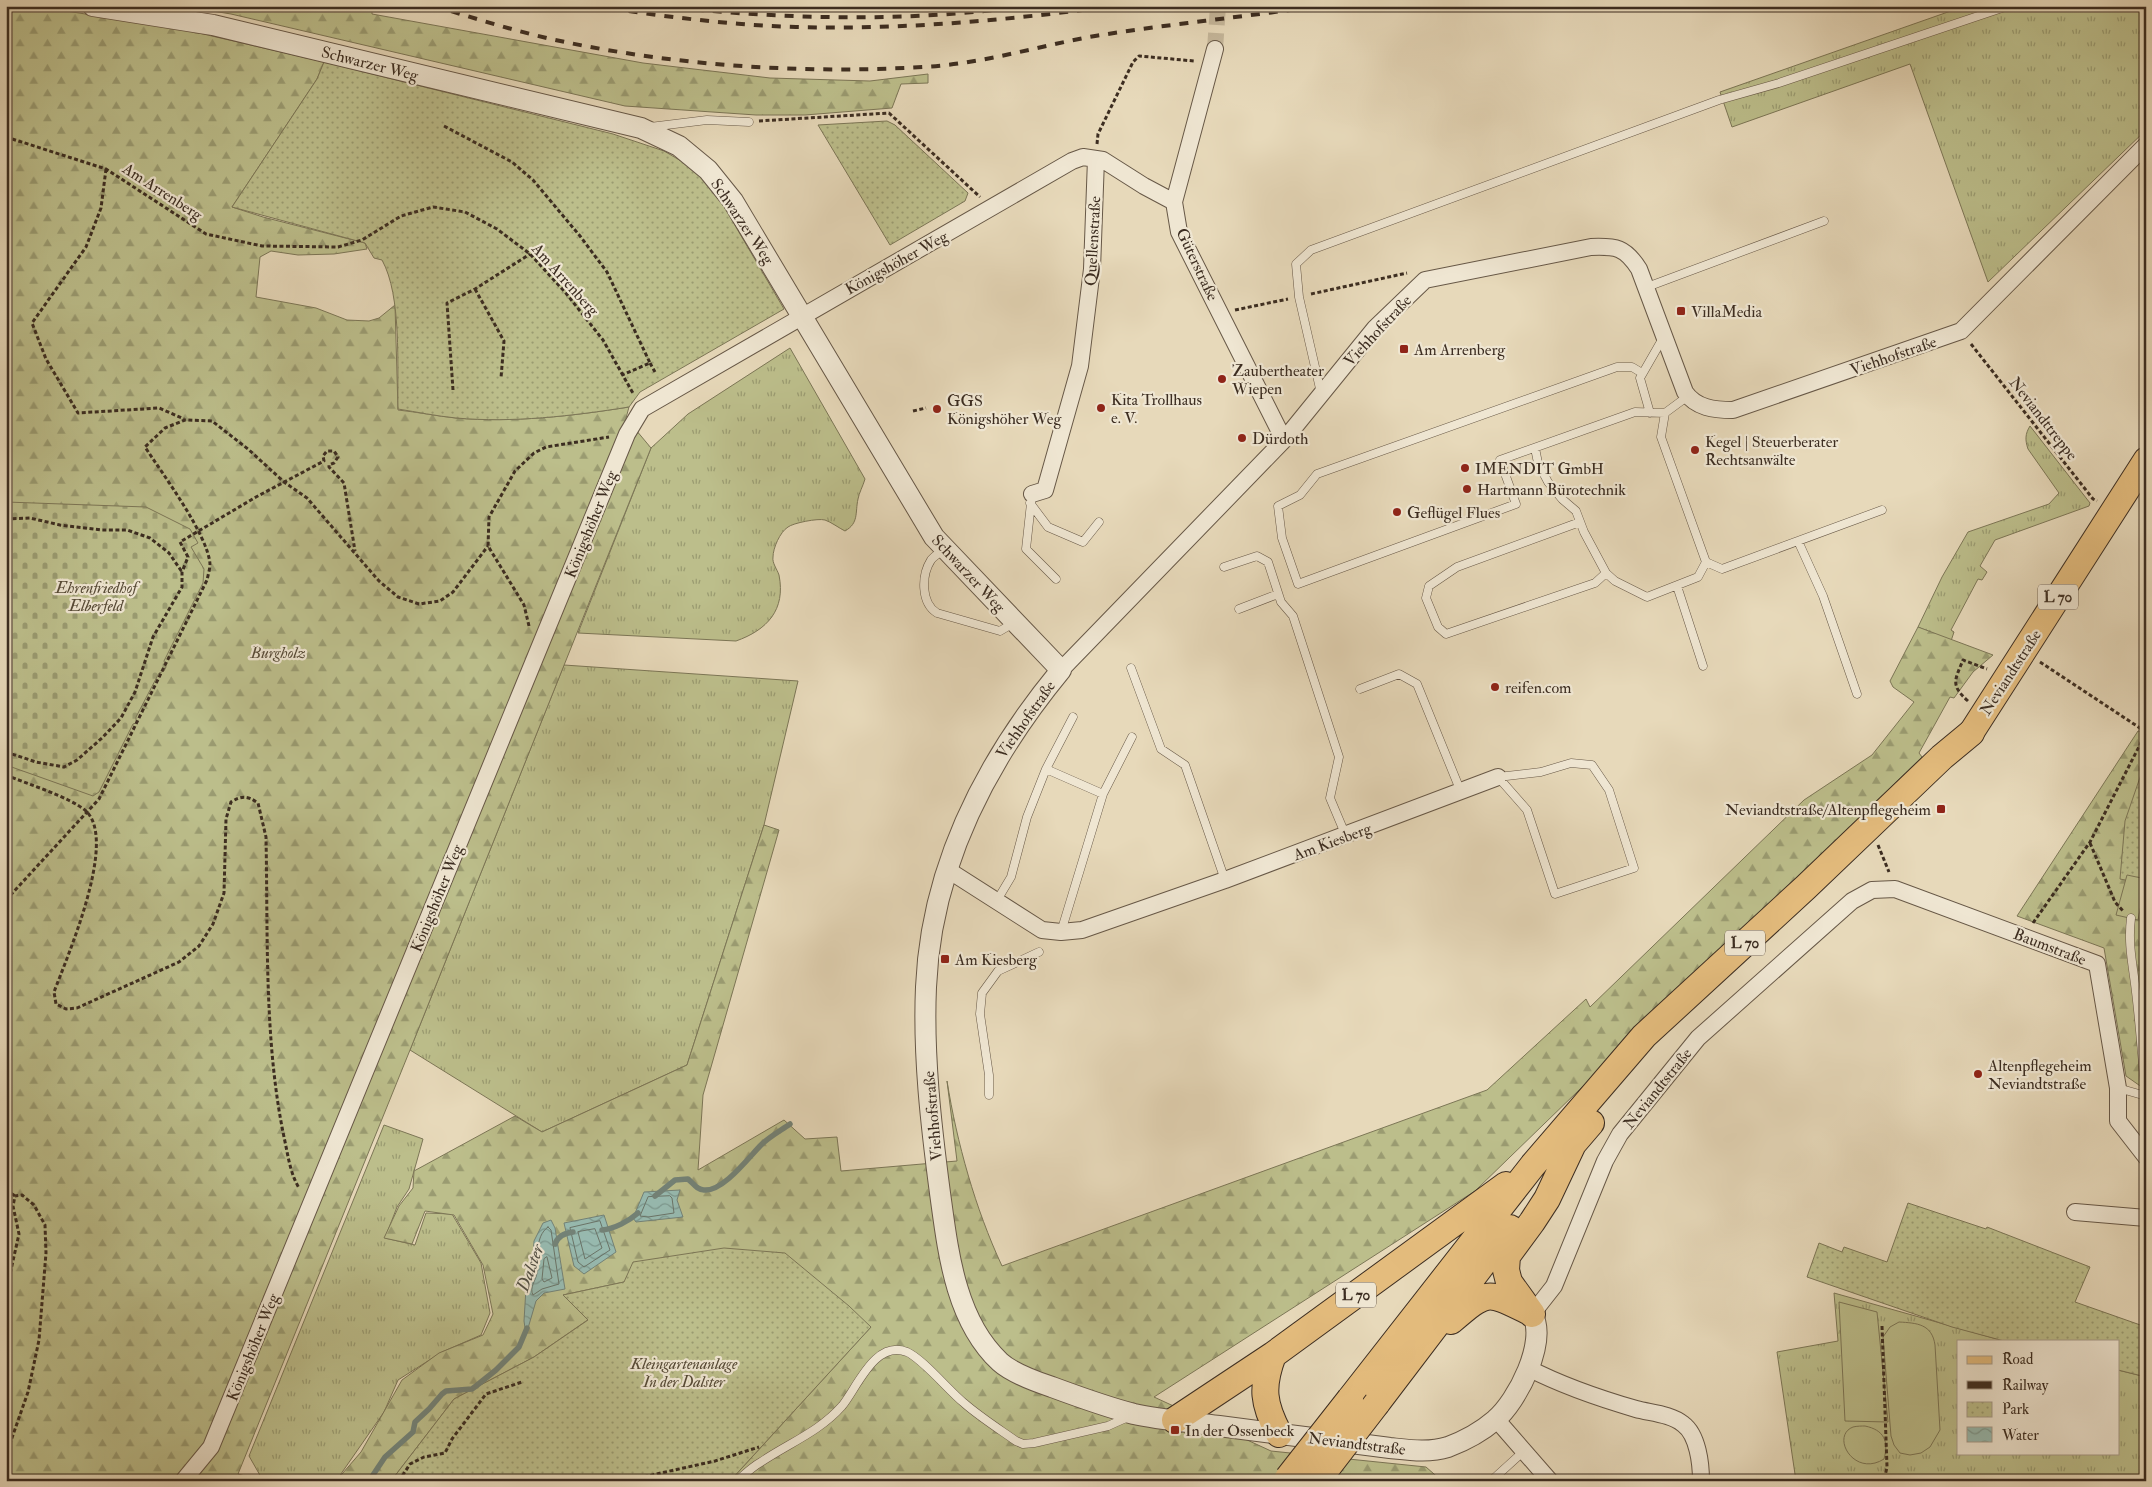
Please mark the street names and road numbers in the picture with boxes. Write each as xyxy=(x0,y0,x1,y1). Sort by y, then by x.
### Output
street label: Schwarzer Weg xyxy=(319,42,421,86)
street label: Am Arrenberg xyxy=(118,158,207,226)
street label: Schwarzer Weg xyxy=(706,175,779,269)
street label: Quellenstraße xyxy=(1081,195,1105,287)
street label: Güterstraße xyxy=(1172,225,1223,304)
street label: Königshöher Weg xyxy=(842,226,952,299)
street label: Am Arrenberg xyxy=(527,238,604,321)
street label: Viehhofstraße xyxy=(1340,291,1416,371)
street label: Viehhofstraße xyxy=(1847,332,1940,380)
street label: Neviandttreppe xyxy=(2004,373,2082,465)
street label: Königshöher Weg xyxy=(560,467,622,581)
street label: Schwarzer Weg xyxy=(927,531,1010,618)
road number: L 70 xyxy=(2038,584,2078,610)
street label: Neviandtstraße xyxy=(1976,626,2046,719)
street label: Viehhofstraße xyxy=(992,677,1060,762)
street label: Am Kiesberg xyxy=(1290,818,1375,866)
street label: Königshöher Weg xyxy=(406,841,468,955)
street label: Baumstraße xyxy=(2010,924,2089,970)
road number: L 70 xyxy=(1725,930,1765,956)
street label: Neviandtstraße xyxy=(1619,1044,1697,1133)
street label: Viehhofstraße xyxy=(919,1070,947,1162)
road number: L 70 xyxy=(1336,1282,1376,1308)
street label: Königshöher Weg xyxy=(222,1290,284,1404)
street label: Neviandtstraße xyxy=(1307,1428,1407,1460)

